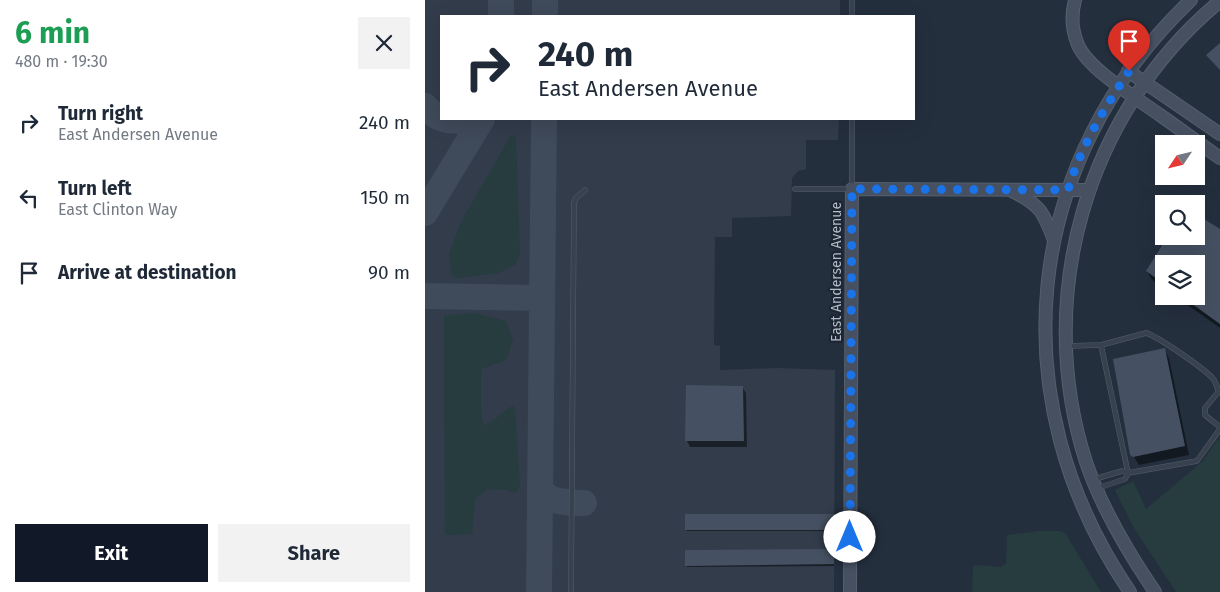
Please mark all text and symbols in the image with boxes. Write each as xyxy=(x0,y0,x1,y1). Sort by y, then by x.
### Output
text: 6 min xyxy=(15,15,90,51)
button: close xyxy=(358,17,410,69)
pin xyxy=(1108,20,1150,71)
icon: arrive xyxy=(1115,27,1143,55)
text: 240 m xyxy=(538,33,633,75)
icon: right xyxy=(455,35,520,100)
text: 480 m · 19:30 xyxy=(15,52,108,71)
text: East Andersen Avenue xyxy=(538,75,758,102)
text: Turn right xyxy=(58,102,143,125)
icon: right xyxy=(15,109,43,137)
text: 240 m xyxy=(359,111,410,134)
text: East Andersen Avenue xyxy=(58,125,218,144)
north arrow xyxy=(1155,135,1205,185)
map controls xyxy=(1155,135,1205,305)
text: Turn left xyxy=(58,177,132,200)
icon: left xyxy=(15,184,43,212)
text: 150 m xyxy=(360,186,410,209)
button: search xyxy=(1155,195,1205,245)
text: East Clinton Way xyxy=(58,200,177,219)
street label: East Andersen Avenue xyxy=(828,202,845,342)
button: layers xyxy=(1155,255,1205,305)
icon: arrive xyxy=(15,259,43,287)
text: Arrive at destination xyxy=(58,261,237,284)
text: 90 m xyxy=(368,261,410,284)
position arrow xyxy=(823,510,875,562)
button: Exit xyxy=(15,524,208,582)
button: Share xyxy=(218,524,410,582)

